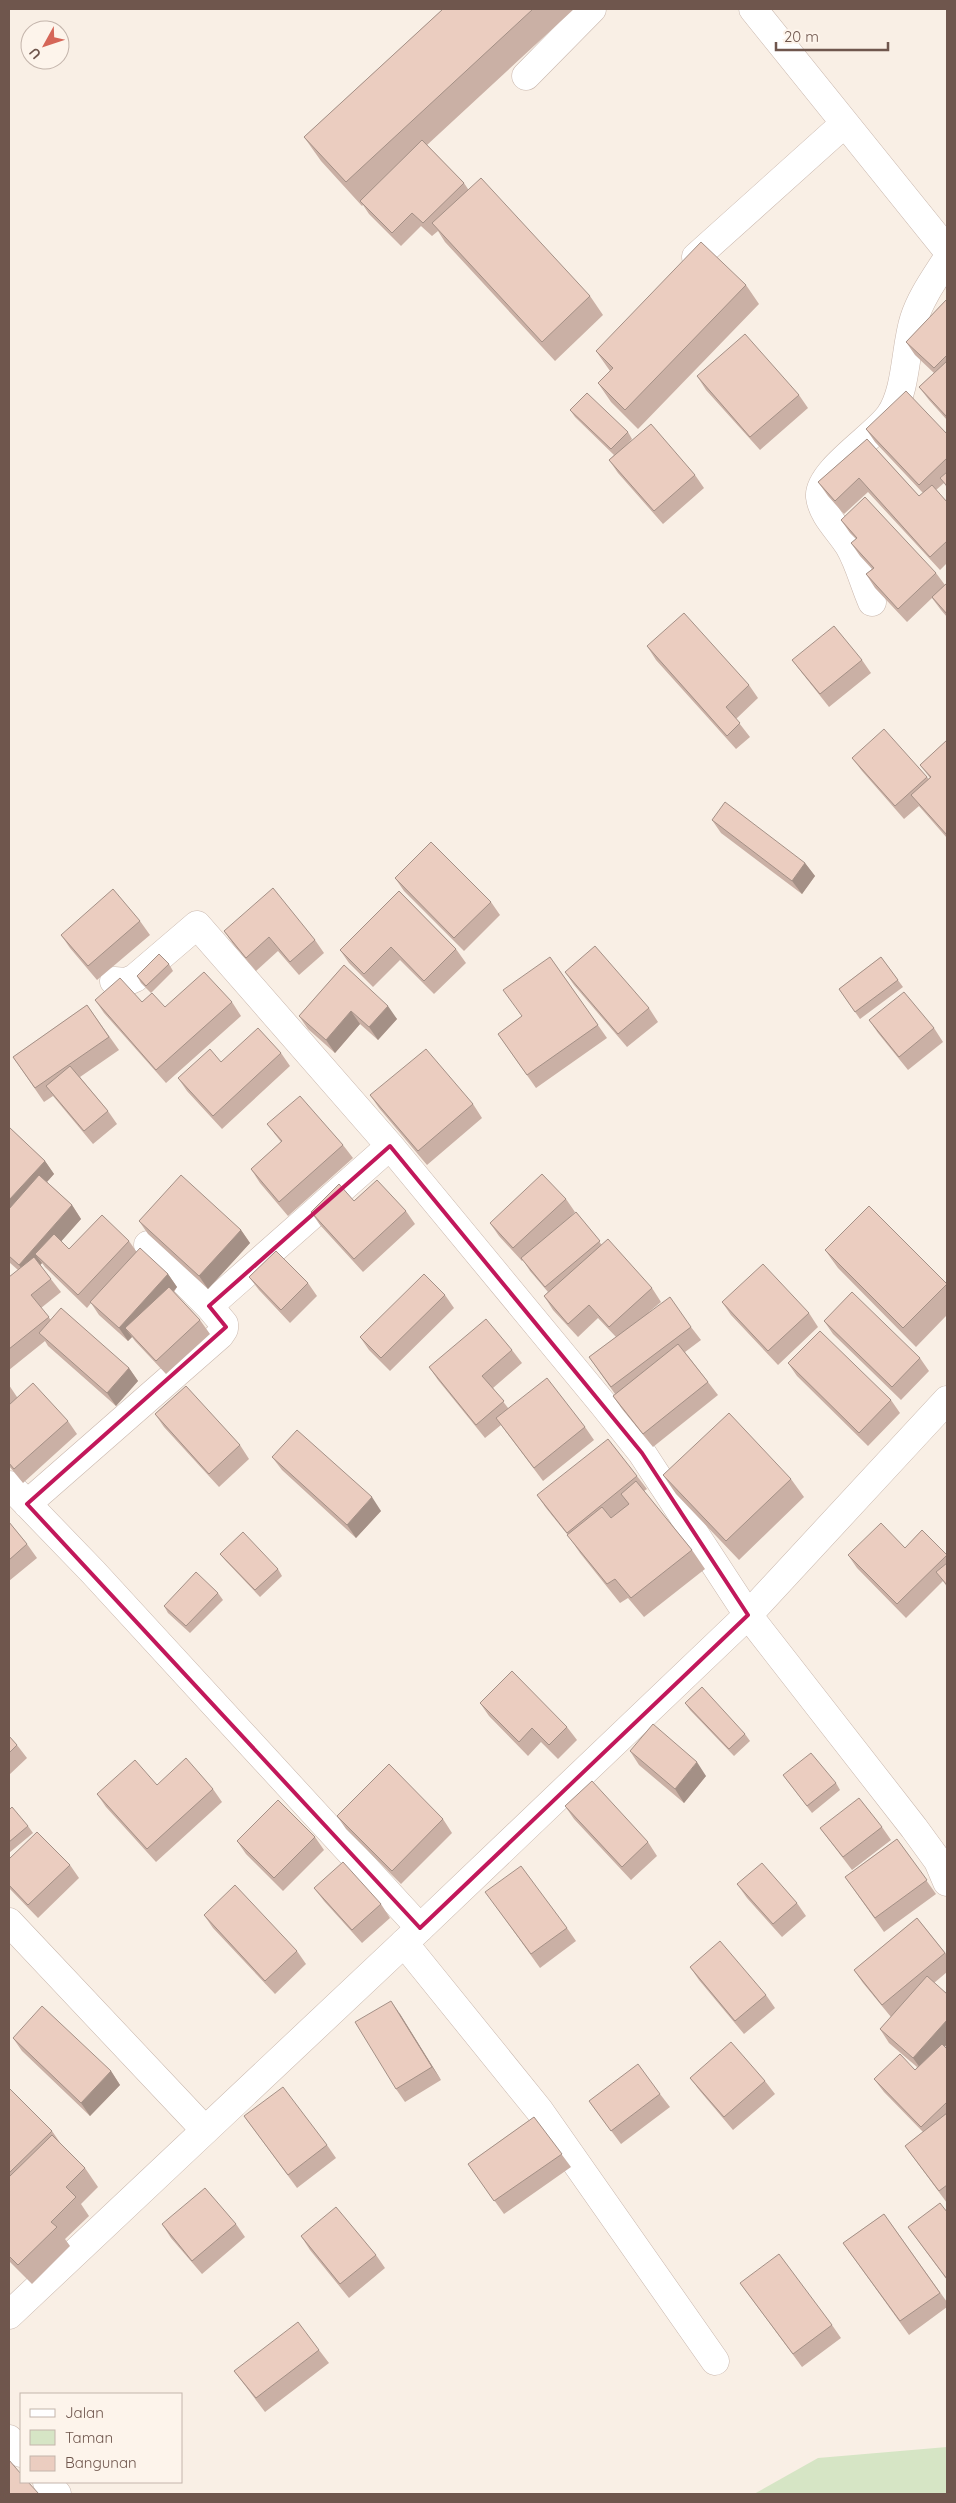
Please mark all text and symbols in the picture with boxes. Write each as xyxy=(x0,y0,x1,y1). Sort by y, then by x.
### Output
north arrow xyxy=(20,20,70,70)
scale bar xyxy=(776,20,888,52)
text: 20 m xyxy=(784,27,819,46)
text: U xyxy=(25,44,45,63)
legend xyxy=(20,2393,182,2483)
text: Jalan xyxy=(65,2403,104,2422)
text: Taman xyxy=(65,2428,113,2447)
text: Bangunan xyxy=(65,2453,137,2472)

